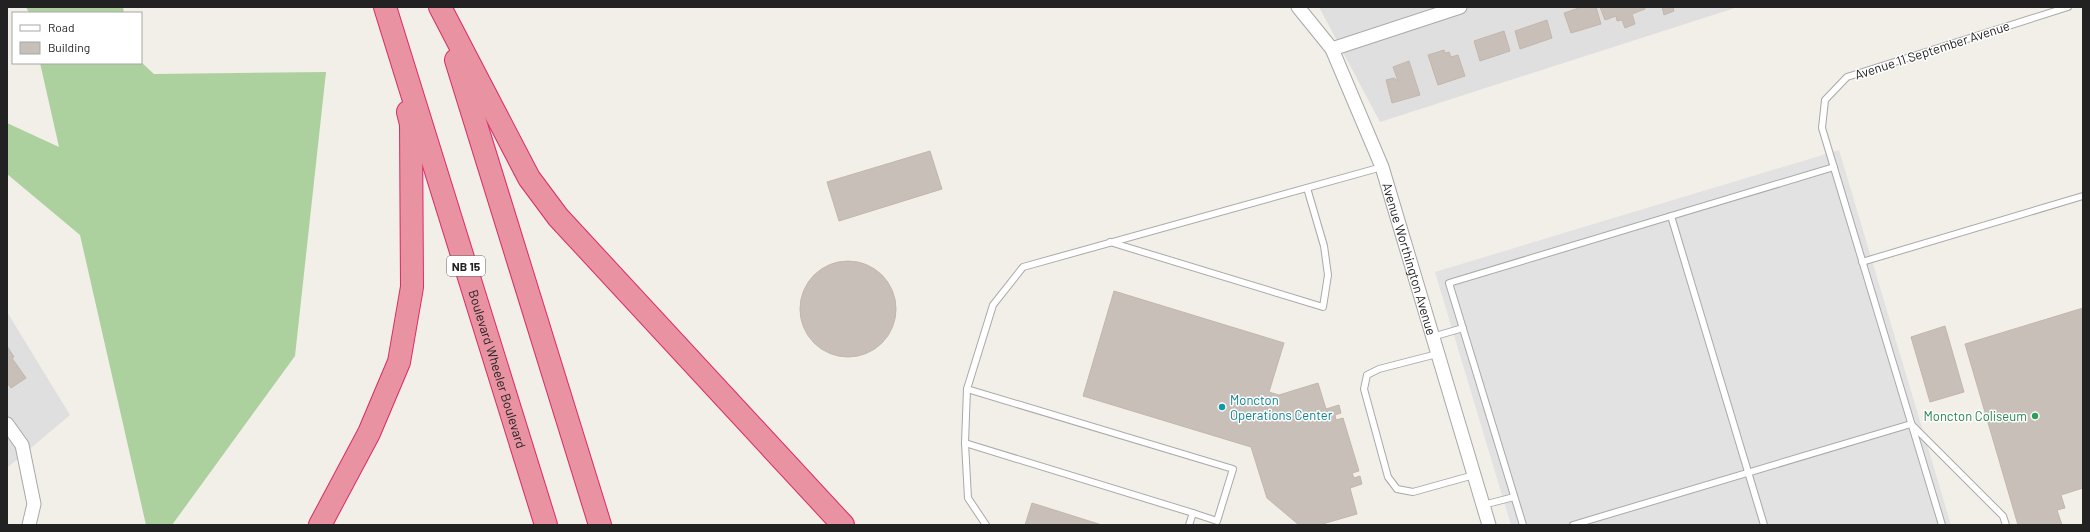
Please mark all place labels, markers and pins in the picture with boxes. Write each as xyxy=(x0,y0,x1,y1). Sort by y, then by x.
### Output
place label: Moncton Operations Center xyxy=(1230,392,1333,423)
marker: Moncton Operations Center xyxy=(1217,402,1227,412)
place label: Moncton Coliseum xyxy=(1924,408,2027,424)
marker: Moncton Coliseum xyxy=(2030,411,2040,421)

